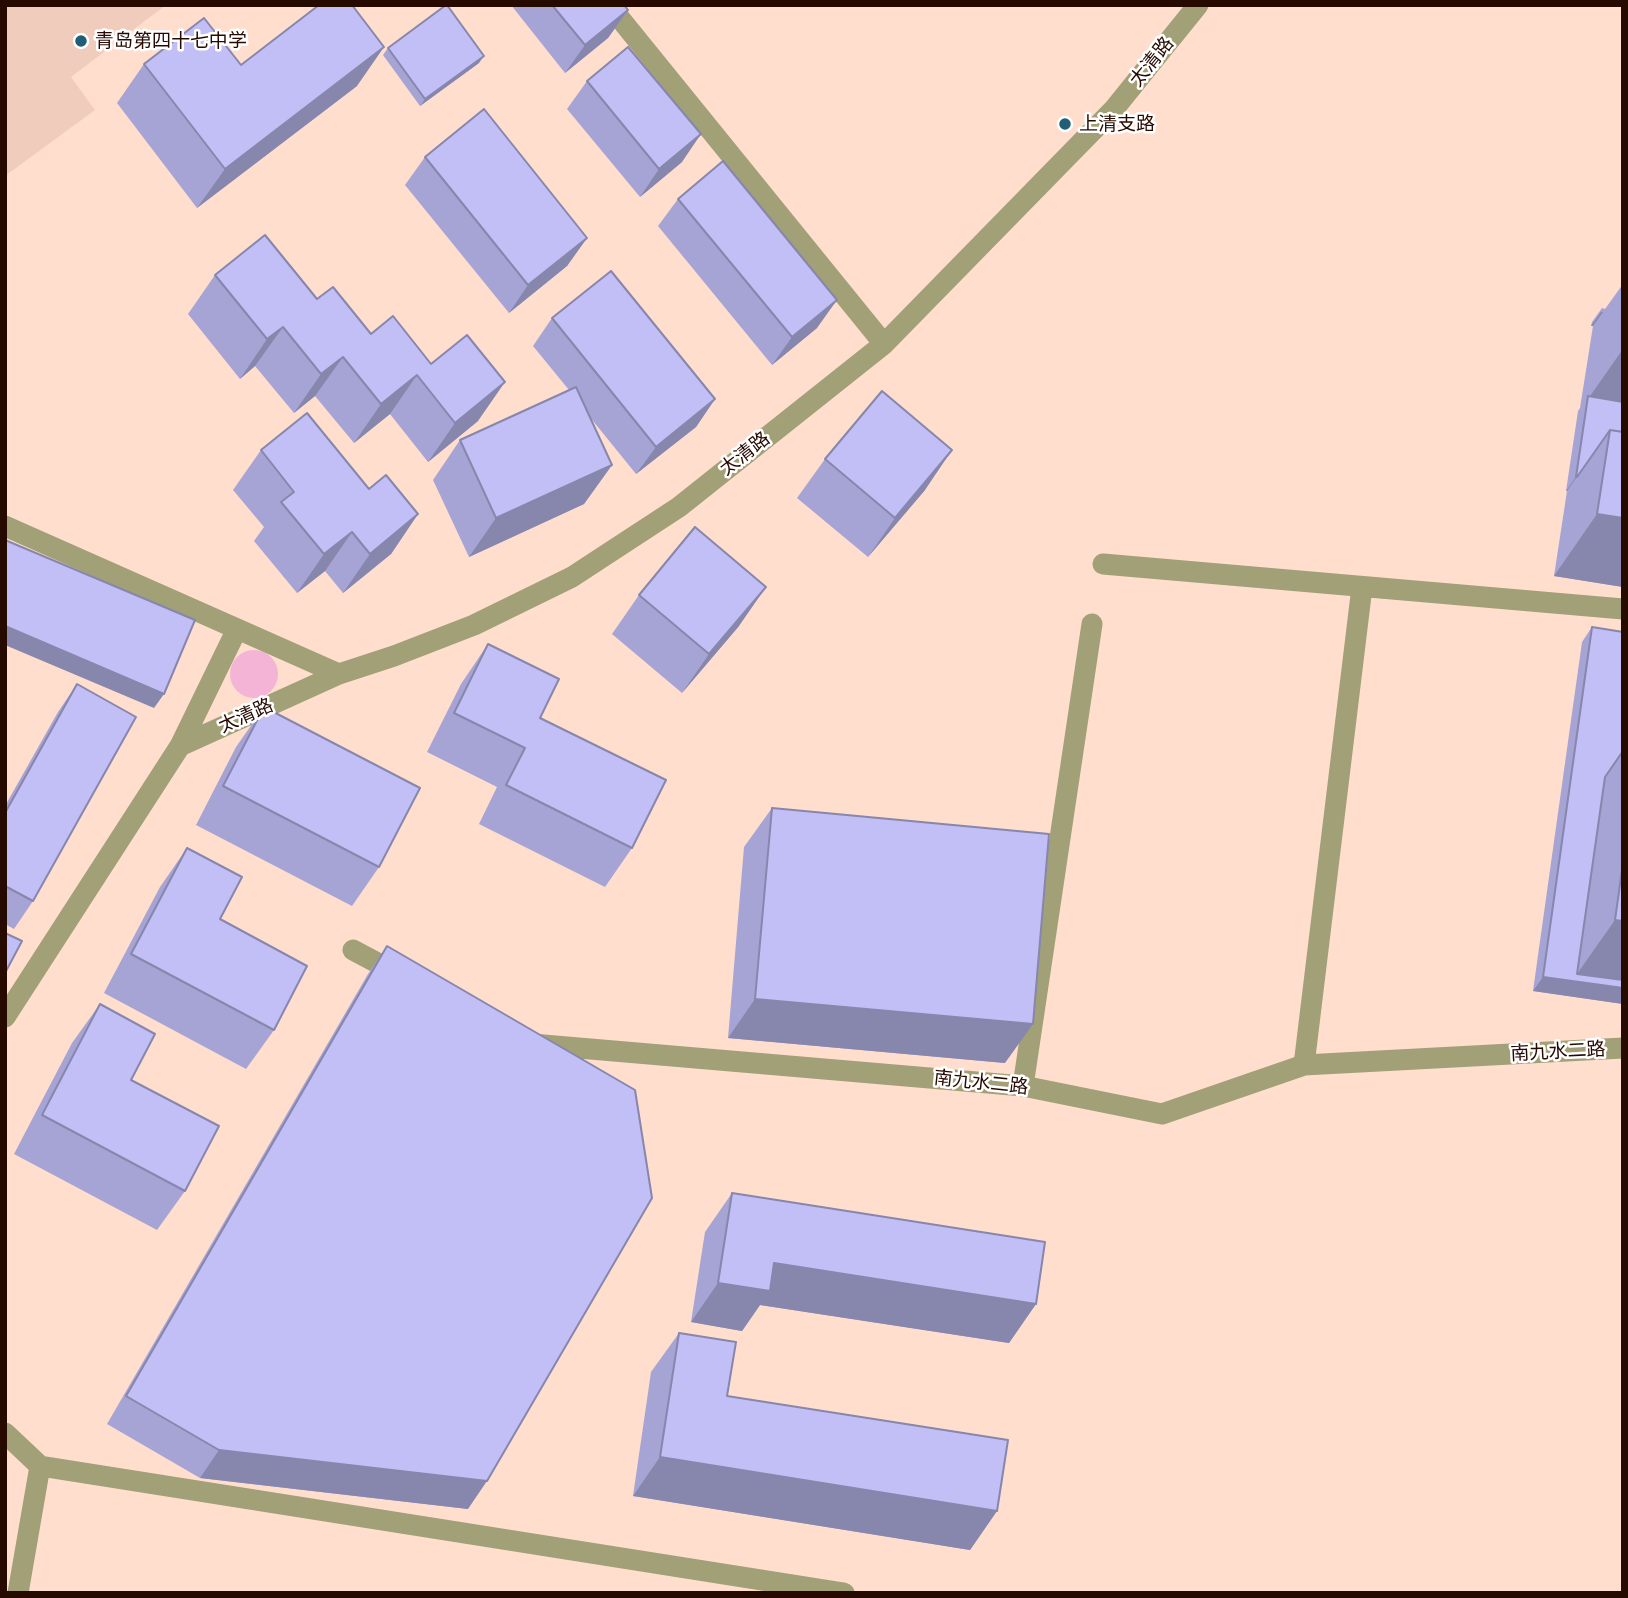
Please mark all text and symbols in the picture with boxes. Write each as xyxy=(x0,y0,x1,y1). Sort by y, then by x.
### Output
place label: 青岛第四十七中学 xyxy=(95,30,247,52)
marker: 青岛第四十七中学 xyxy=(73,33,89,49)
street label: 太清路 xyxy=(1125,33,1179,91)
place label: 上清支路 xyxy=(1079,113,1155,135)
marker: 上清支路 xyxy=(1057,116,1073,132)
street label: 太清路 xyxy=(716,427,774,481)
street label: 太清路 xyxy=(215,694,277,738)
street label: 南九水二路 xyxy=(1510,1038,1606,1066)
street label: 南九水二路 xyxy=(933,1067,1029,1099)

